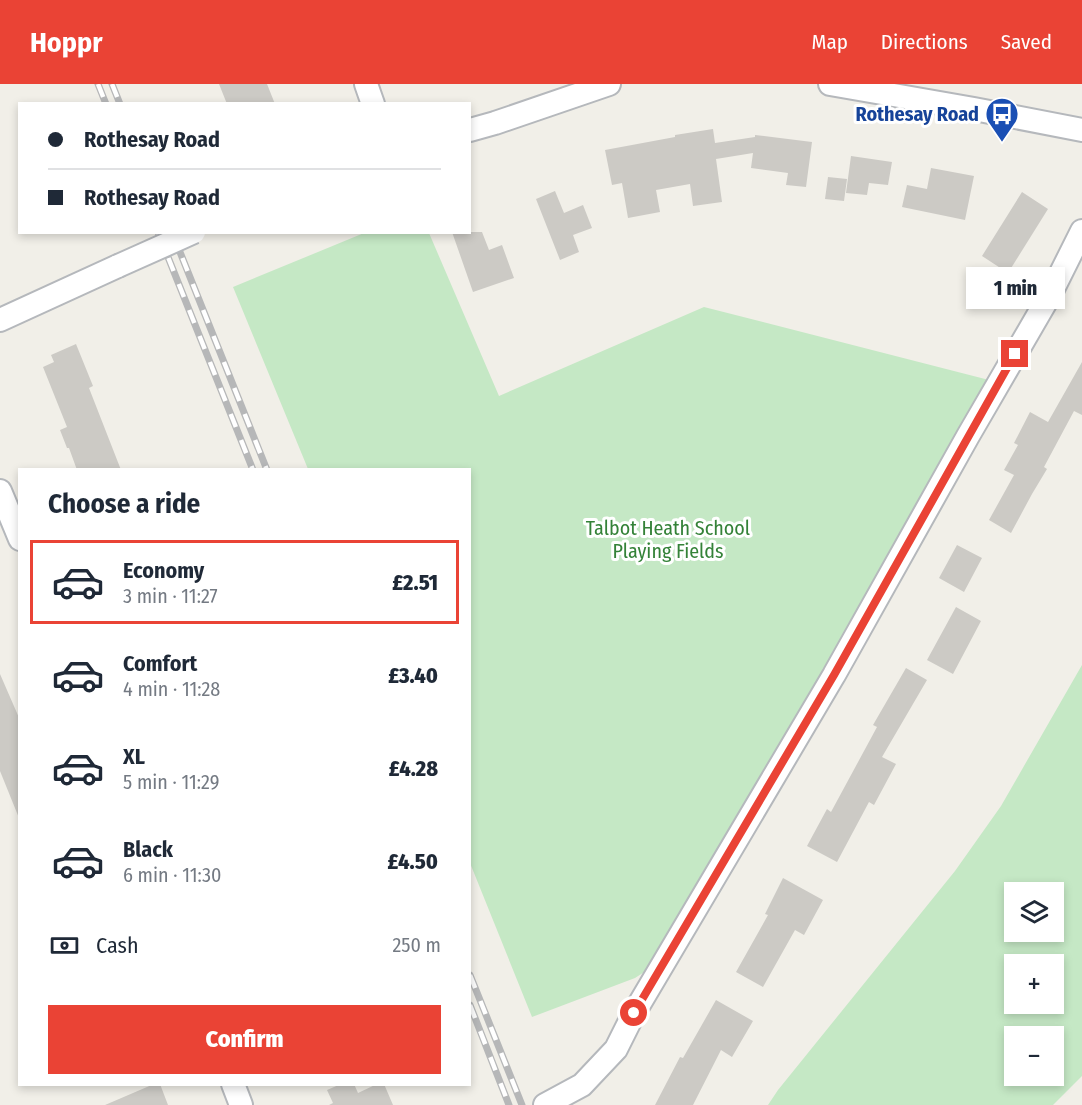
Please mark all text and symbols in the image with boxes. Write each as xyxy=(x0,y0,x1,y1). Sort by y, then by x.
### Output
text: Hoppr xyxy=(30,26,102,59)
text: Map xyxy=(811,29,848,55)
text: Directions xyxy=(881,29,968,55)
text: Saved xyxy=(1001,29,1052,55)
bus stop icon: Rothesay Road xyxy=(984,96,1020,143)
place label: Rothesay Road xyxy=(855,102,979,126)
text: Rothesay Road xyxy=(84,126,220,153)
text: Rothesay Road xyxy=(84,184,220,211)
callout: 1 min xyxy=(966,267,1064,309)
text: 1 min xyxy=(994,276,1037,300)
route end xyxy=(1001,340,1028,367)
text: Choose a ride xyxy=(48,488,200,520)
park label: Talbot Heath School Playing Fields xyxy=(586,516,750,563)
icon: car xyxy=(51,555,105,609)
text: Economy xyxy=(123,557,204,584)
text: £2.51 xyxy=(392,569,438,596)
text: 3 min · 11:27 xyxy=(123,584,218,608)
icon: car xyxy=(51,648,105,702)
text: Comfort xyxy=(123,650,197,677)
text: £3.40 xyxy=(388,662,438,689)
text: 4 min · 11:28 xyxy=(123,677,220,701)
icon: car xyxy=(51,741,105,795)
text: XL xyxy=(123,743,145,770)
text: £4.28 xyxy=(389,755,438,782)
text: 5 min · 11:29 xyxy=(123,770,219,794)
icon: car xyxy=(51,834,105,888)
text: Black xyxy=(123,836,173,863)
text: £4.50 xyxy=(388,848,438,875)
text: 6 min · 11:30 xyxy=(123,863,221,887)
map controls xyxy=(1004,882,1064,1086)
button: layers xyxy=(1004,882,1064,942)
icon: cash xyxy=(48,929,81,962)
text: Cash xyxy=(96,932,139,959)
text: 250 m xyxy=(393,933,441,957)
button: + xyxy=(1004,954,1064,1014)
route start xyxy=(620,999,647,1026)
button: Confirm xyxy=(48,1005,441,1074)
button: − xyxy=(1004,1026,1064,1086)

